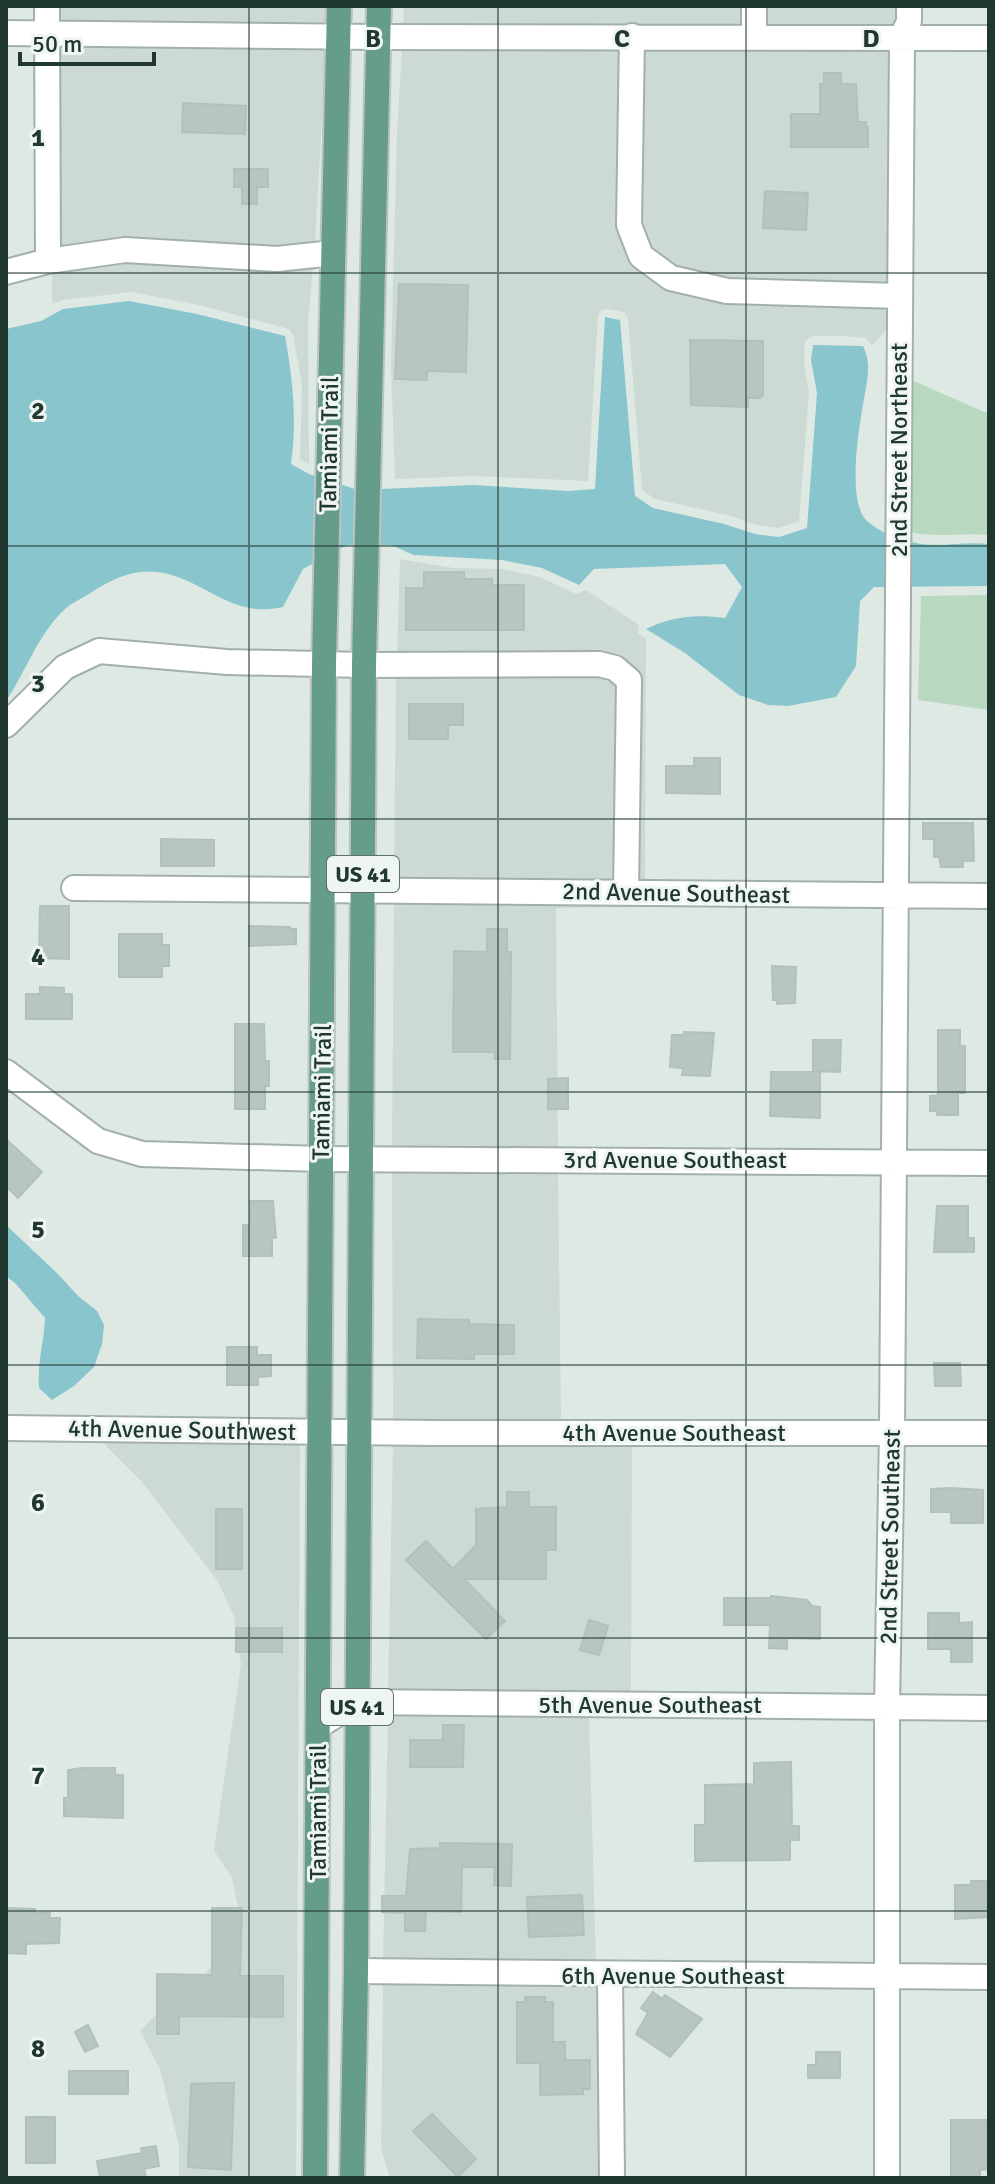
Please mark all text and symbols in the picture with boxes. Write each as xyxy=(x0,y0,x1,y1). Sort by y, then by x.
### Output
scale bar xyxy=(20,16,154,66)
text: B xyxy=(365,23,381,55)
text: C xyxy=(614,23,630,55)
text: D xyxy=(862,23,880,55)
text: 50 m xyxy=(32,29,82,59)
text: 1 xyxy=(31,122,45,154)
street label: 2nd Street Northeast xyxy=(884,343,914,557)
street label: Tamiami Trail xyxy=(313,376,345,512)
text: 2 xyxy=(31,395,45,427)
text: 3 xyxy=(31,668,45,700)
road number: US 41 xyxy=(327,856,399,892)
street label: 2nd Avenue Southeast xyxy=(562,876,790,910)
text: 4 xyxy=(31,941,45,973)
street label: Tamiami Trail xyxy=(306,1024,338,1160)
street label: 3rd Avenue Southeast xyxy=(563,1145,787,1175)
text: 5 xyxy=(31,1214,45,1246)
street label: 4th Avenue Southwest xyxy=(68,1413,296,1447)
street label: 4th Avenue Southeast xyxy=(562,1418,786,1448)
street label: 2nd Street Southeast xyxy=(873,1429,907,1645)
text: 6 xyxy=(31,1487,45,1519)
road number: US 41 xyxy=(321,1689,393,1725)
street label: 5th Avenue Southeast xyxy=(538,1690,762,1720)
street label: Tamiami Trail xyxy=(303,1744,333,1880)
text: 7 xyxy=(31,1760,45,1792)
street label: 6th Avenue Southeast xyxy=(561,1961,785,1991)
text: 8 xyxy=(31,2033,45,2065)

